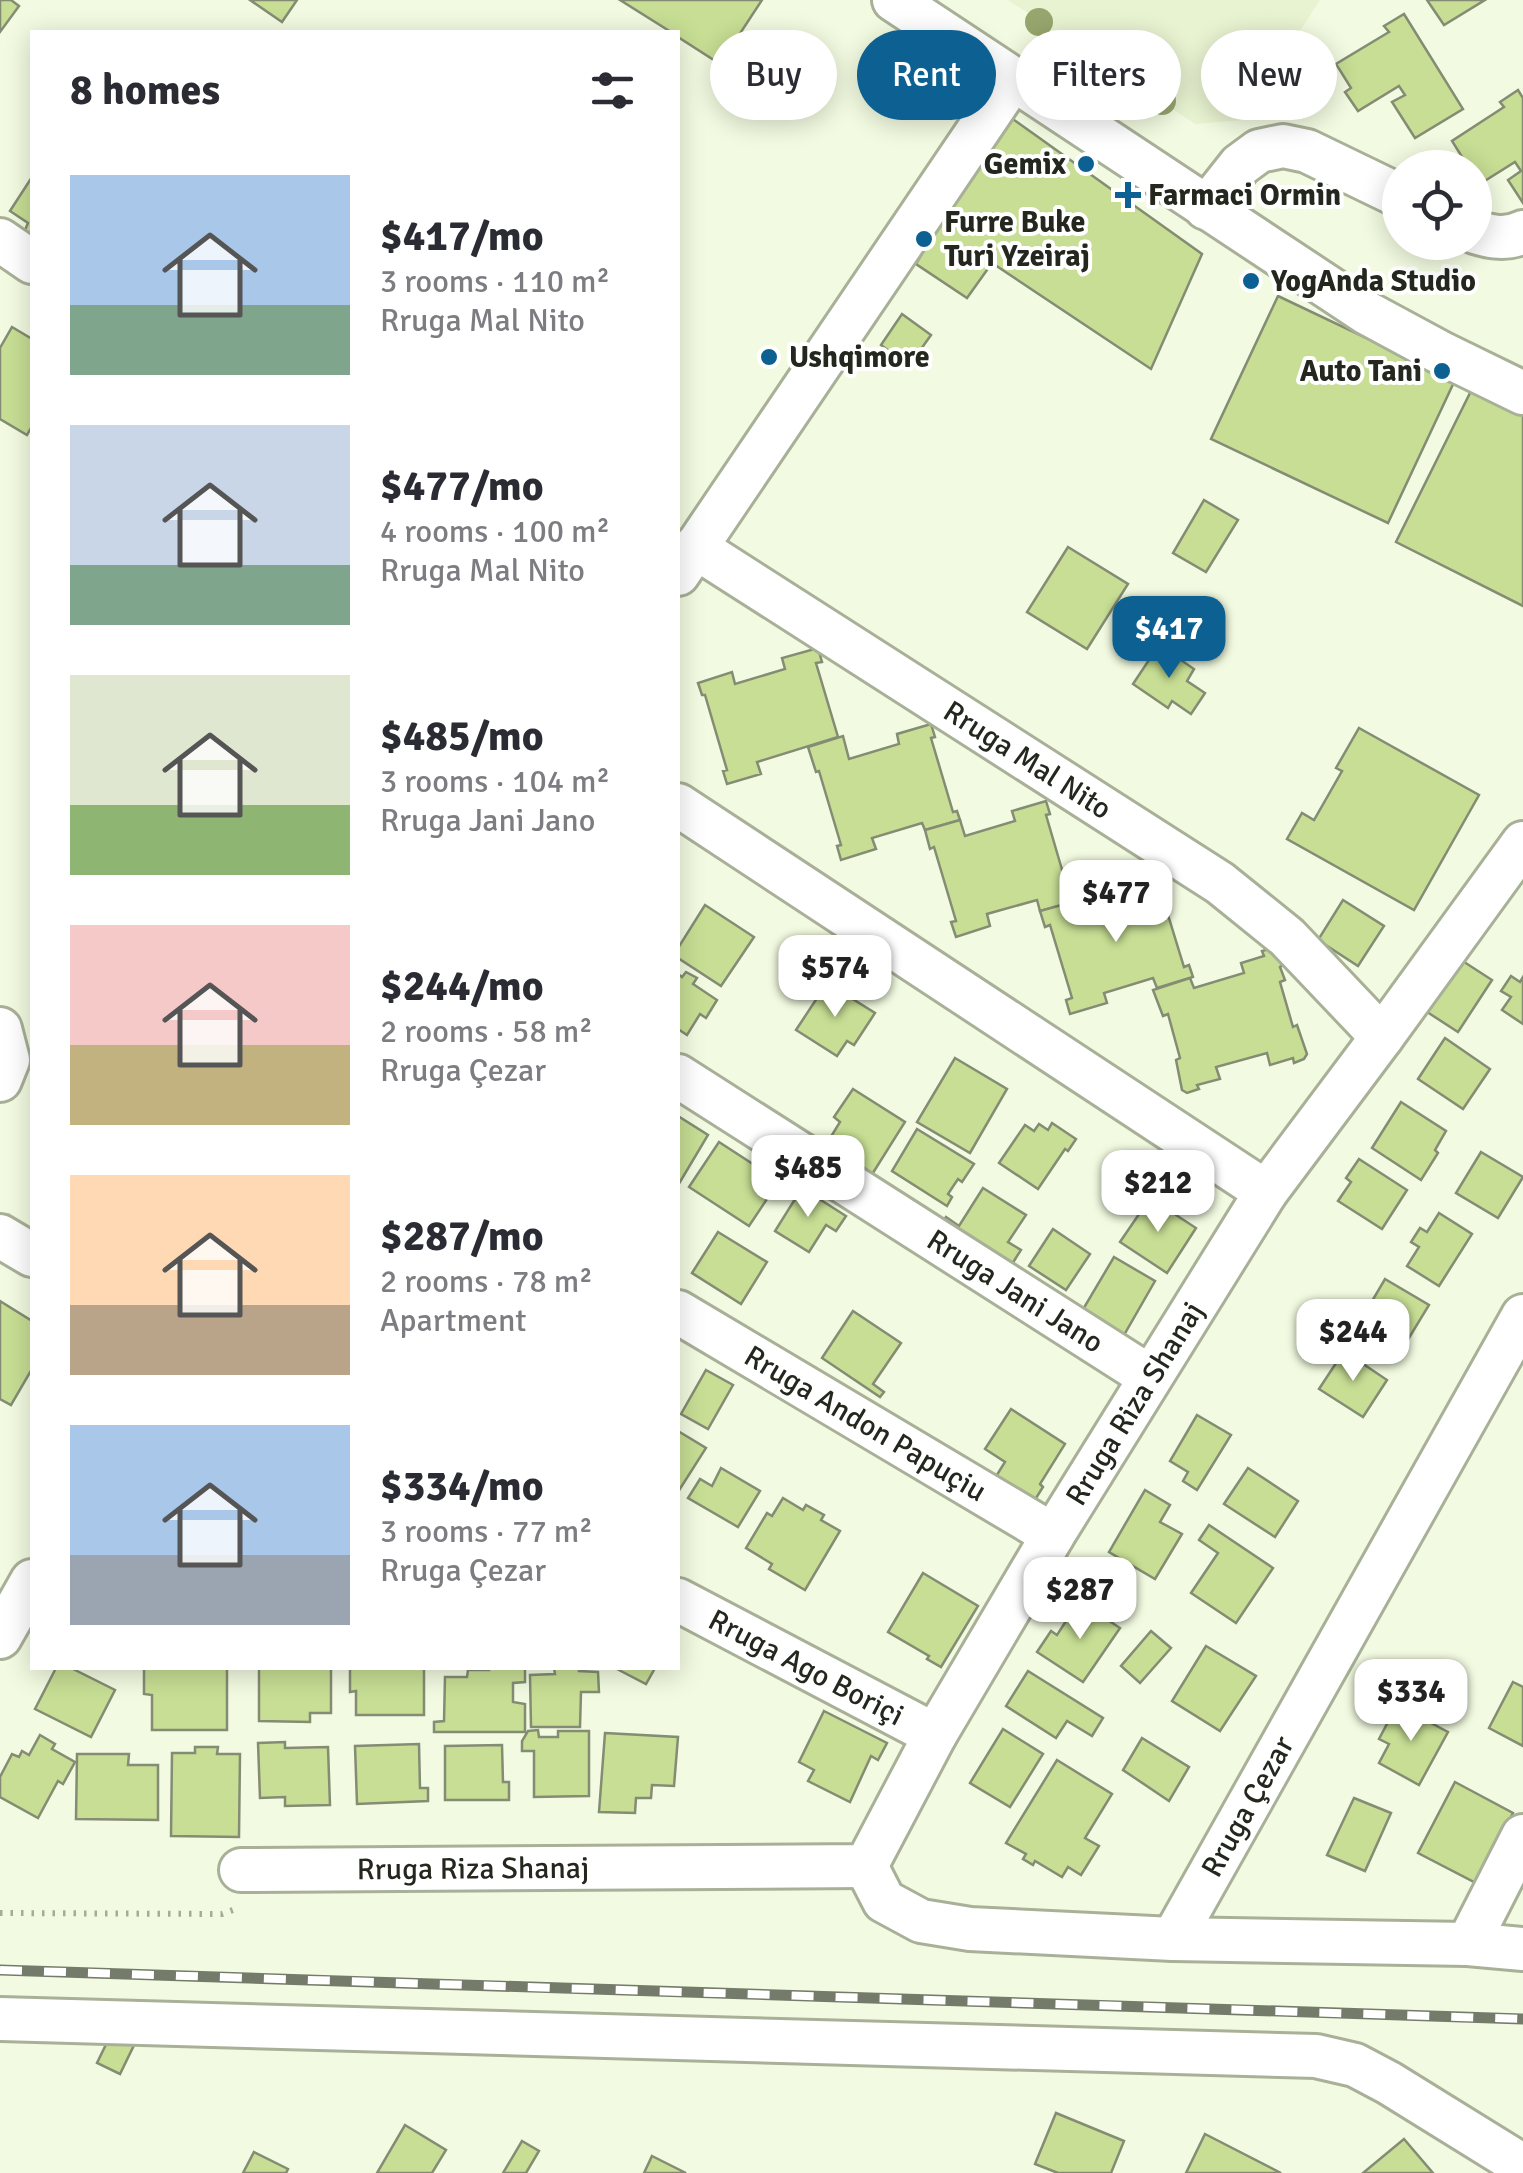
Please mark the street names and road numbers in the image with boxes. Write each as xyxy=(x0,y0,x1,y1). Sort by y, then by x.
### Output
street label: Rruga Mal Nito xyxy=(937,693,1119,827)
street label: Rruga Jani Jano xyxy=(920,1221,1110,1361)
street label: Rruga Riza Shanaj xyxy=(1057,1295,1212,1512)
street label: Rruga Andon Papuçiu xyxy=(738,1337,993,1510)
street label: Rruga Ago Boriçi xyxy=(702,1601,910,1734)
street label: Rruga Çezar xyxy=(1193,1730,1302,1883)
street label: Rruga Riza Shanaj xyxy=(356,1849,590,1888)

